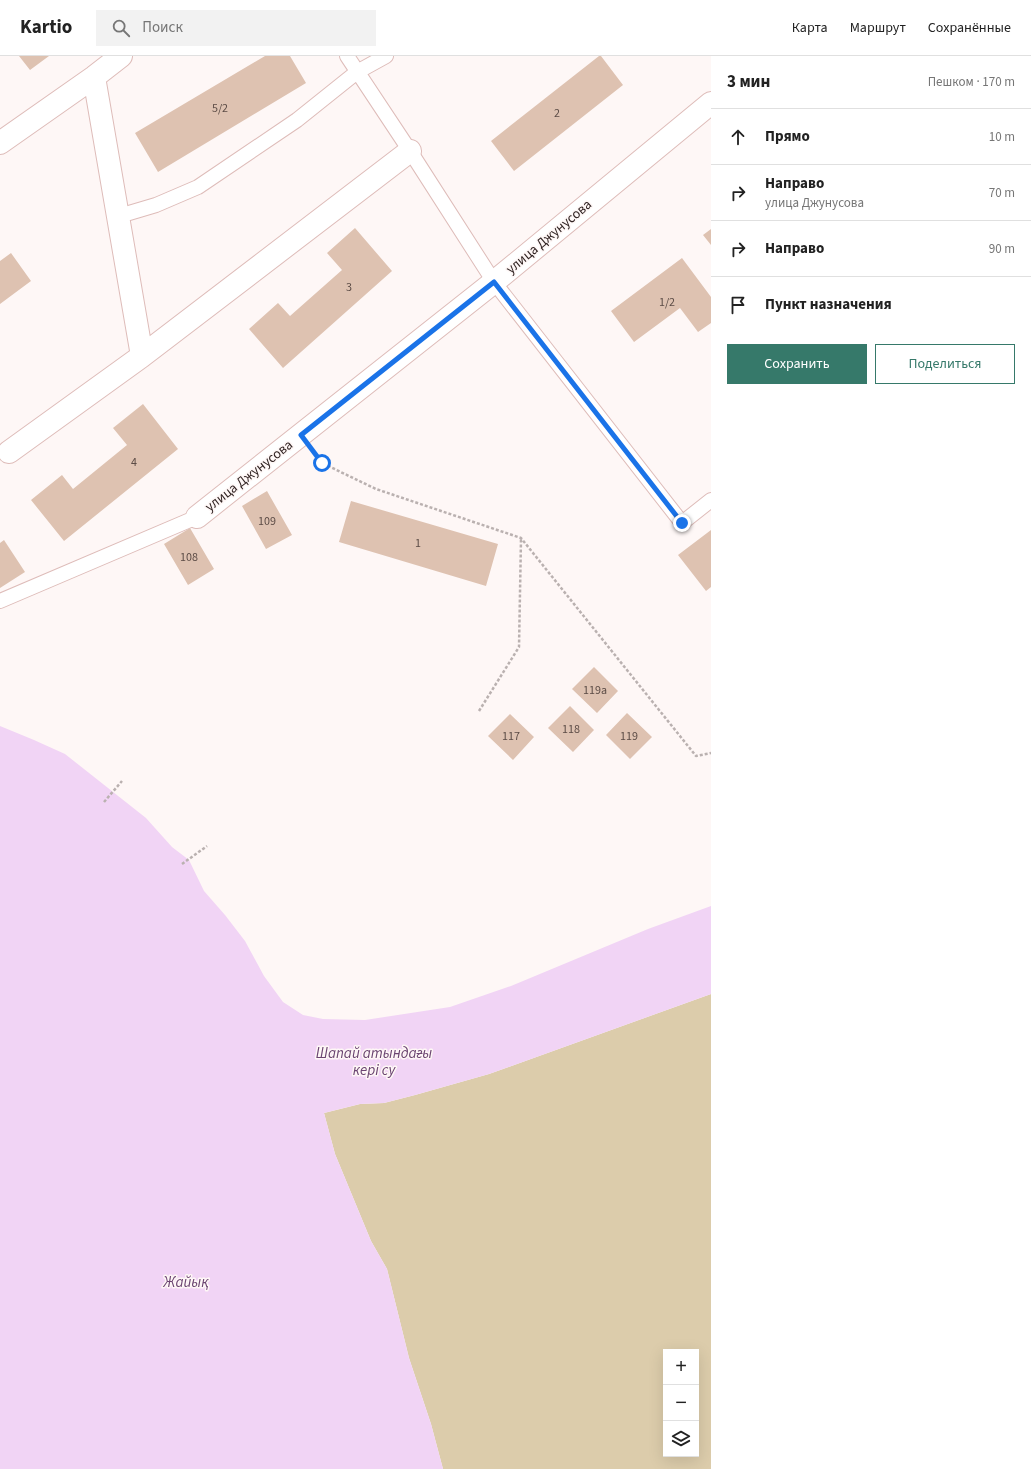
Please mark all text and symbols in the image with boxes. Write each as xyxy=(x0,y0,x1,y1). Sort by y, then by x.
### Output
search box xyxy=(96,10,376,46)
text: Kartio xyxy=(20,14,72,41)
icon: search xyxy=(110,17,132,39)
text: Поиск xyxy=(142,17,183,38)
text: Карта xyxy=(792,18,828,38)
text: Маршрут xyxy=(850,18,906,38)
text: Сохранённые xyxy=(928,18,1011,38)
text: 3 мин xyxy=(727,70,770,94)
text: Пешком · 170 m xyxy=(928,73,1015,91)
house number: 5/2 xyxy=(212,100,228,117)
house number: 2 xyxy=(554,105,560,122)
icon: ahead xyxy=(727,126,749,148)
text: Прямо xyxy=(765,126,810,147)
text: 10 m xyxy=(989,128,1015,146)
text: Направо xyxy=(765,173,824,194)
icon: right xyxy=(727,182,749,204)
text: 70 m xyxy=(989,184,1015,202)
text: улица Джунусова xyxy=(765,194,864,212)
street label: улица Джунусова xyxy=(502,195,596,279)
icon: right xyxy=(727,238,749,260)
text: Направо xyxy=(765,238,824,259)
text: 90 m xyxy=(989,240,1015,258)
house number: 3 xyxy=(346,279,352,296)
house number: 1/2 xyxy=(659,294,675,311)
icon: arrive xyxy=(727,294,749,316)
text: Пункт назначения xyxy=(765,294,892,315)
button: Сохранить xyxy=(727,344,867,384)
button: Поделиться xyxy=(875,344,1015,384)
street label: улица Джунусова xyxy=(201,435,297,517)
house number: 4 xyxy=(131,454,137,471)
route start xyxy=(313,454,331,472)
house number: 109 xyxy=(258,513,276,530)
route end xyxy=(673,514,691,532)
house number: 1 xyxy=(415,535,421,552)
house number: 108 xyxy=(180,549,198,566)
house number: 119а xyxy=(583,682,607,699)
house number: 118 xyxy=(562,721,580,738)
house number: 117 xyxy=(502,728,520,745)
house number: 119 xyxy=(620,728,638,745)
water label: Шапай атындағы кері су xyxy=(316,1043,432,1081)
water label: Жайық xyxy=(162,1272,209,1293)
map controls xyxy=(663,1349,699,1457)
button: + xyxy=(663,1349,699,1385)
button: − xyxy=(663,1385,699,1421)
button: layers xyxy=(663,1421,699,1457)

